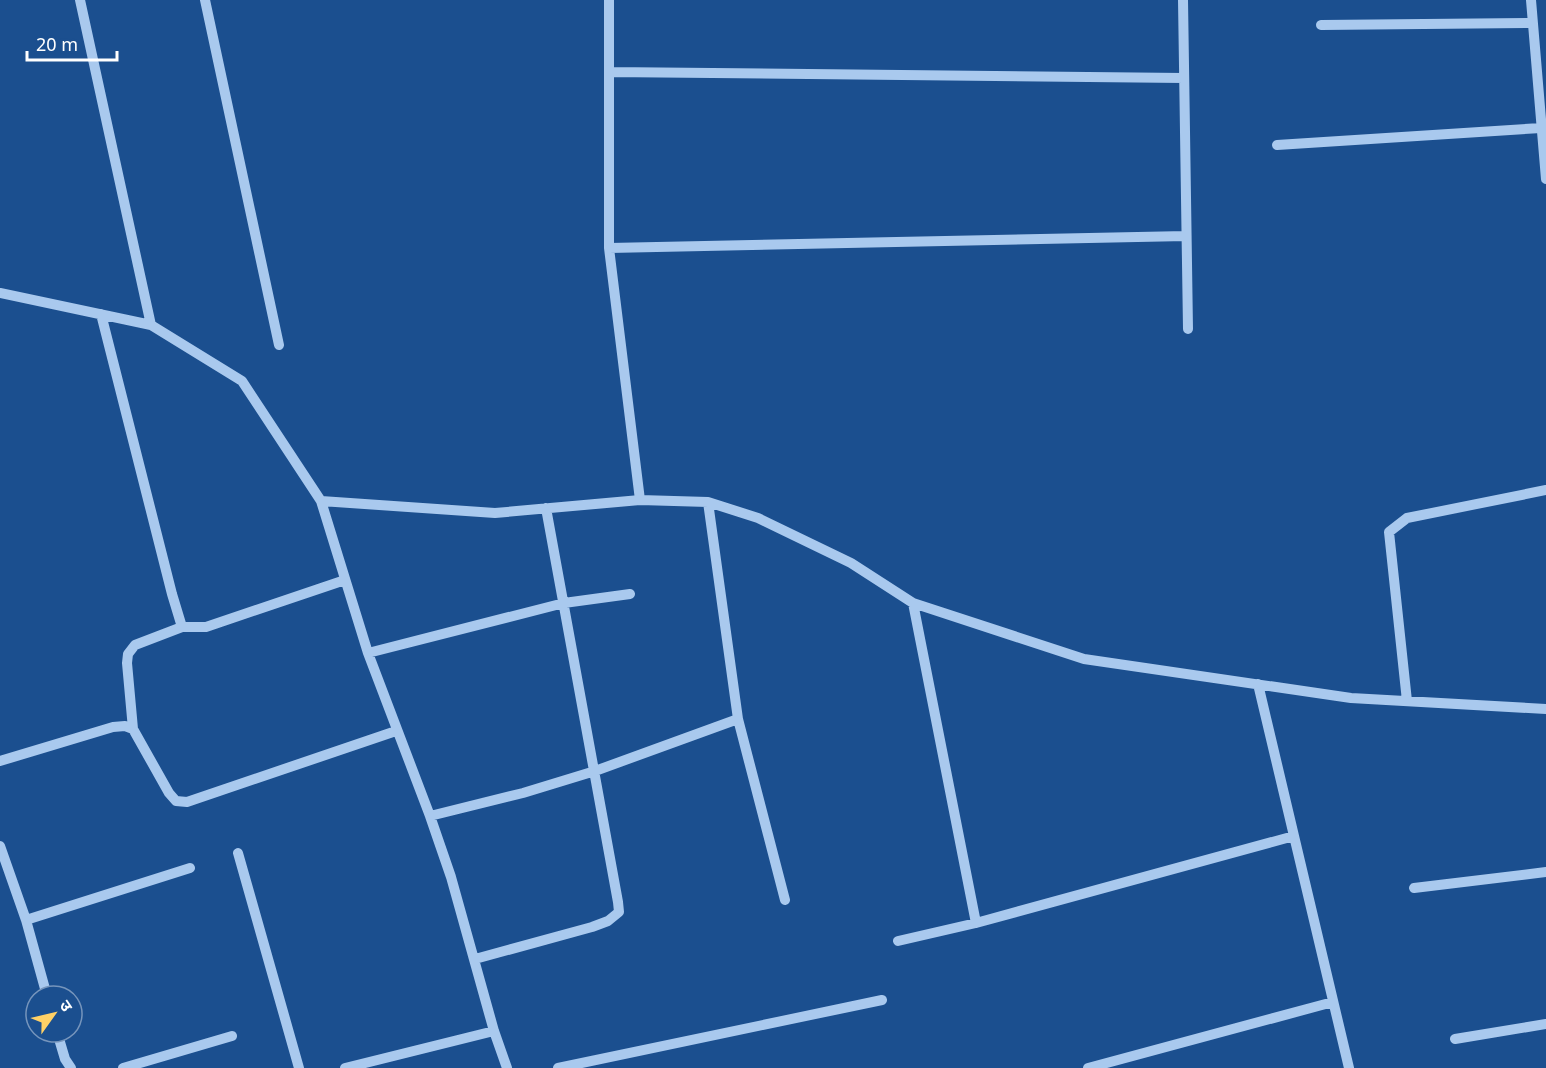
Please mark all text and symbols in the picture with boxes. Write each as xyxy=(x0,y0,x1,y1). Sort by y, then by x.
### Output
scale bar xyxy=(27,24,117,62)
text: 20 m xyxy=(36,32,78,56)
north arrow xyxy=(24,984,84,1044)
text: उ xyxy=(55,996,79,1016)

